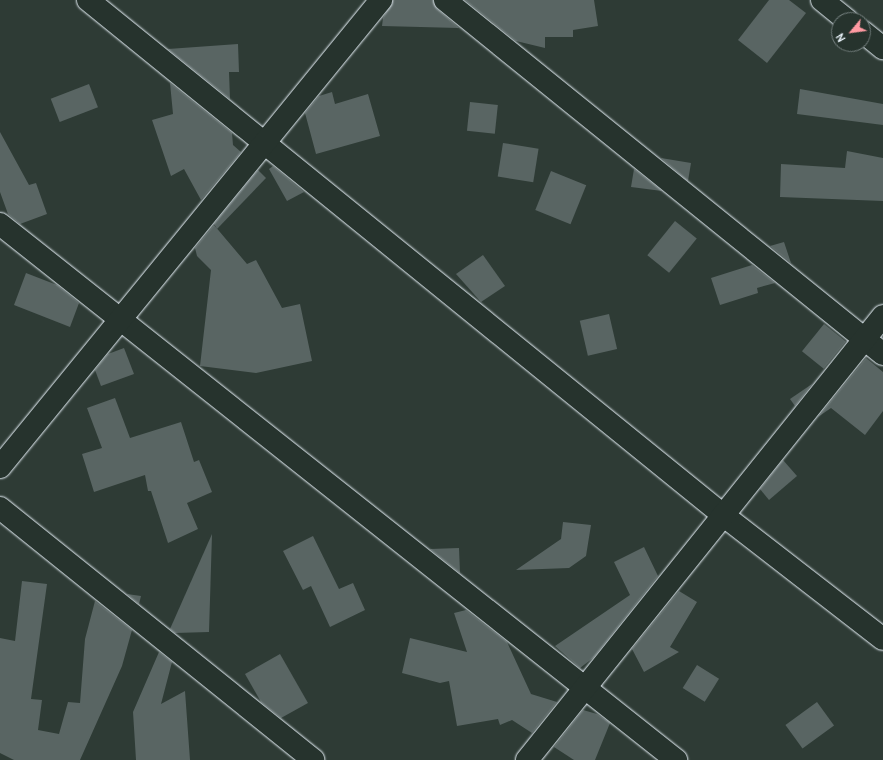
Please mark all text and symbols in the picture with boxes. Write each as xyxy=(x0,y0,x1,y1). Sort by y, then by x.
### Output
north arrow xyxy=(831,12,871,52)
text: N xyxy=(833,31,848,44)

